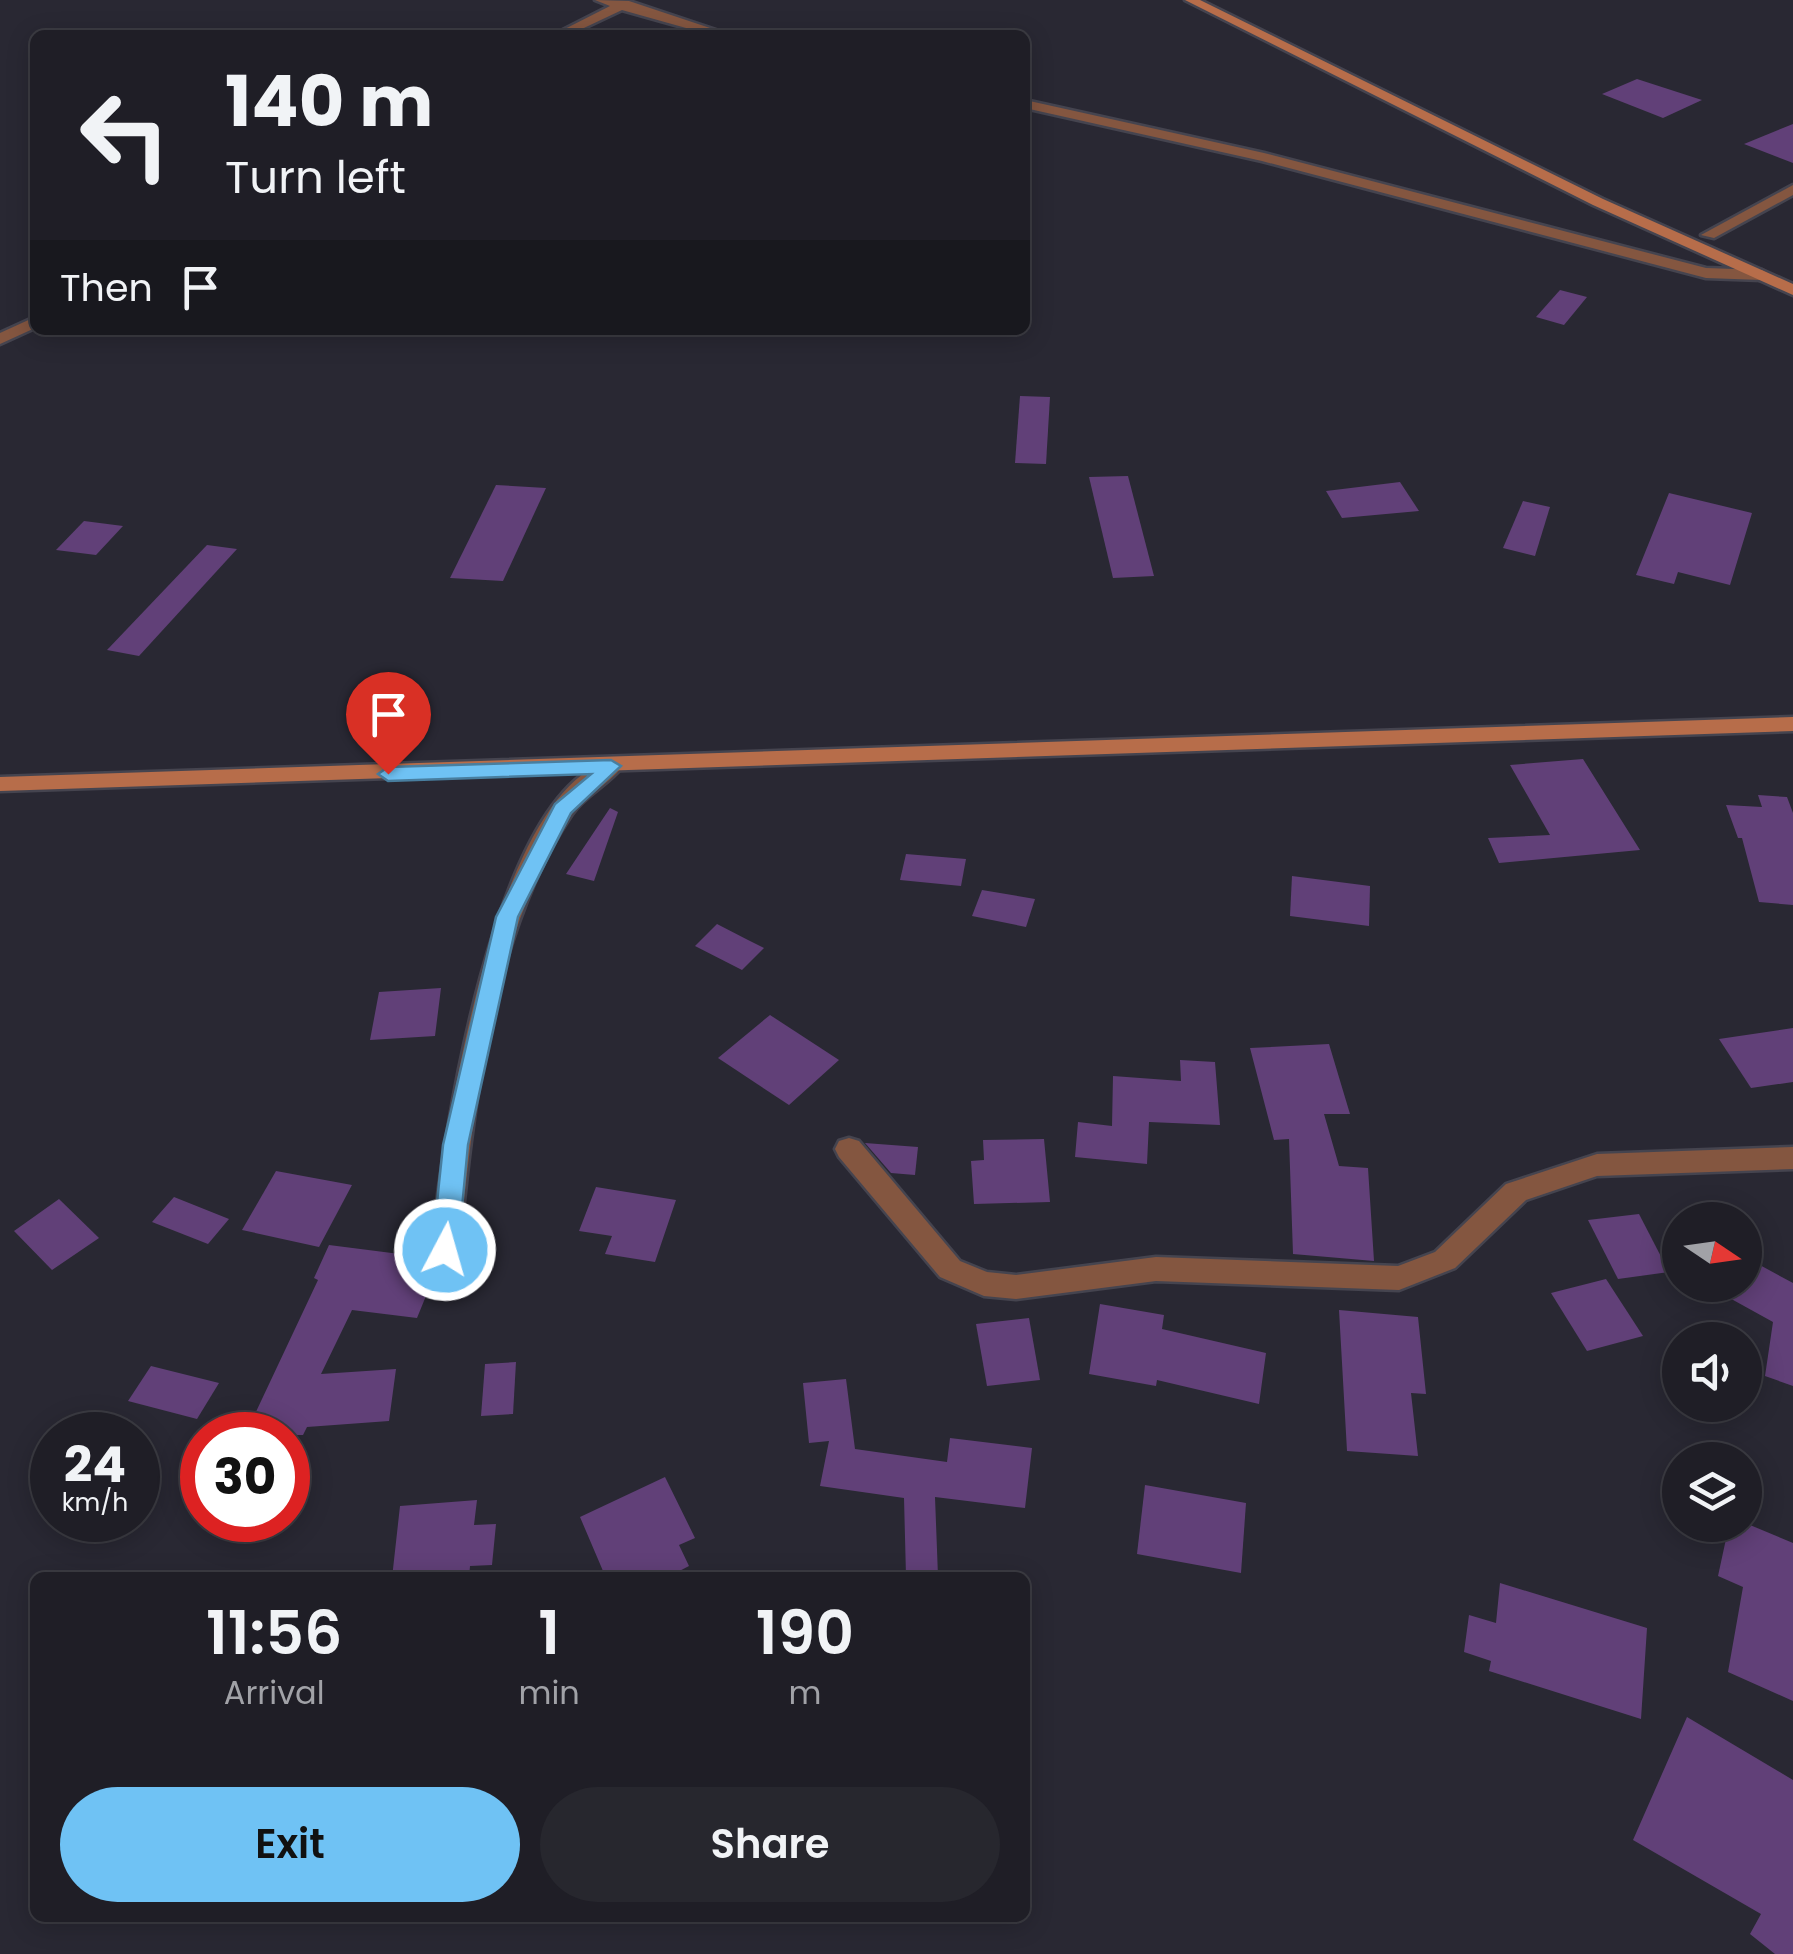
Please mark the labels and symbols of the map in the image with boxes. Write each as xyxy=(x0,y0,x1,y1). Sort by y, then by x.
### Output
pin xyxy=(346,672,431,775)
position arrow xyxy=(393,1198,497,1302)
north arrow xyxy=(1662,1202,1762,1302)
speed limit sign: 30 xyxy=(180,1412,310,1542)

